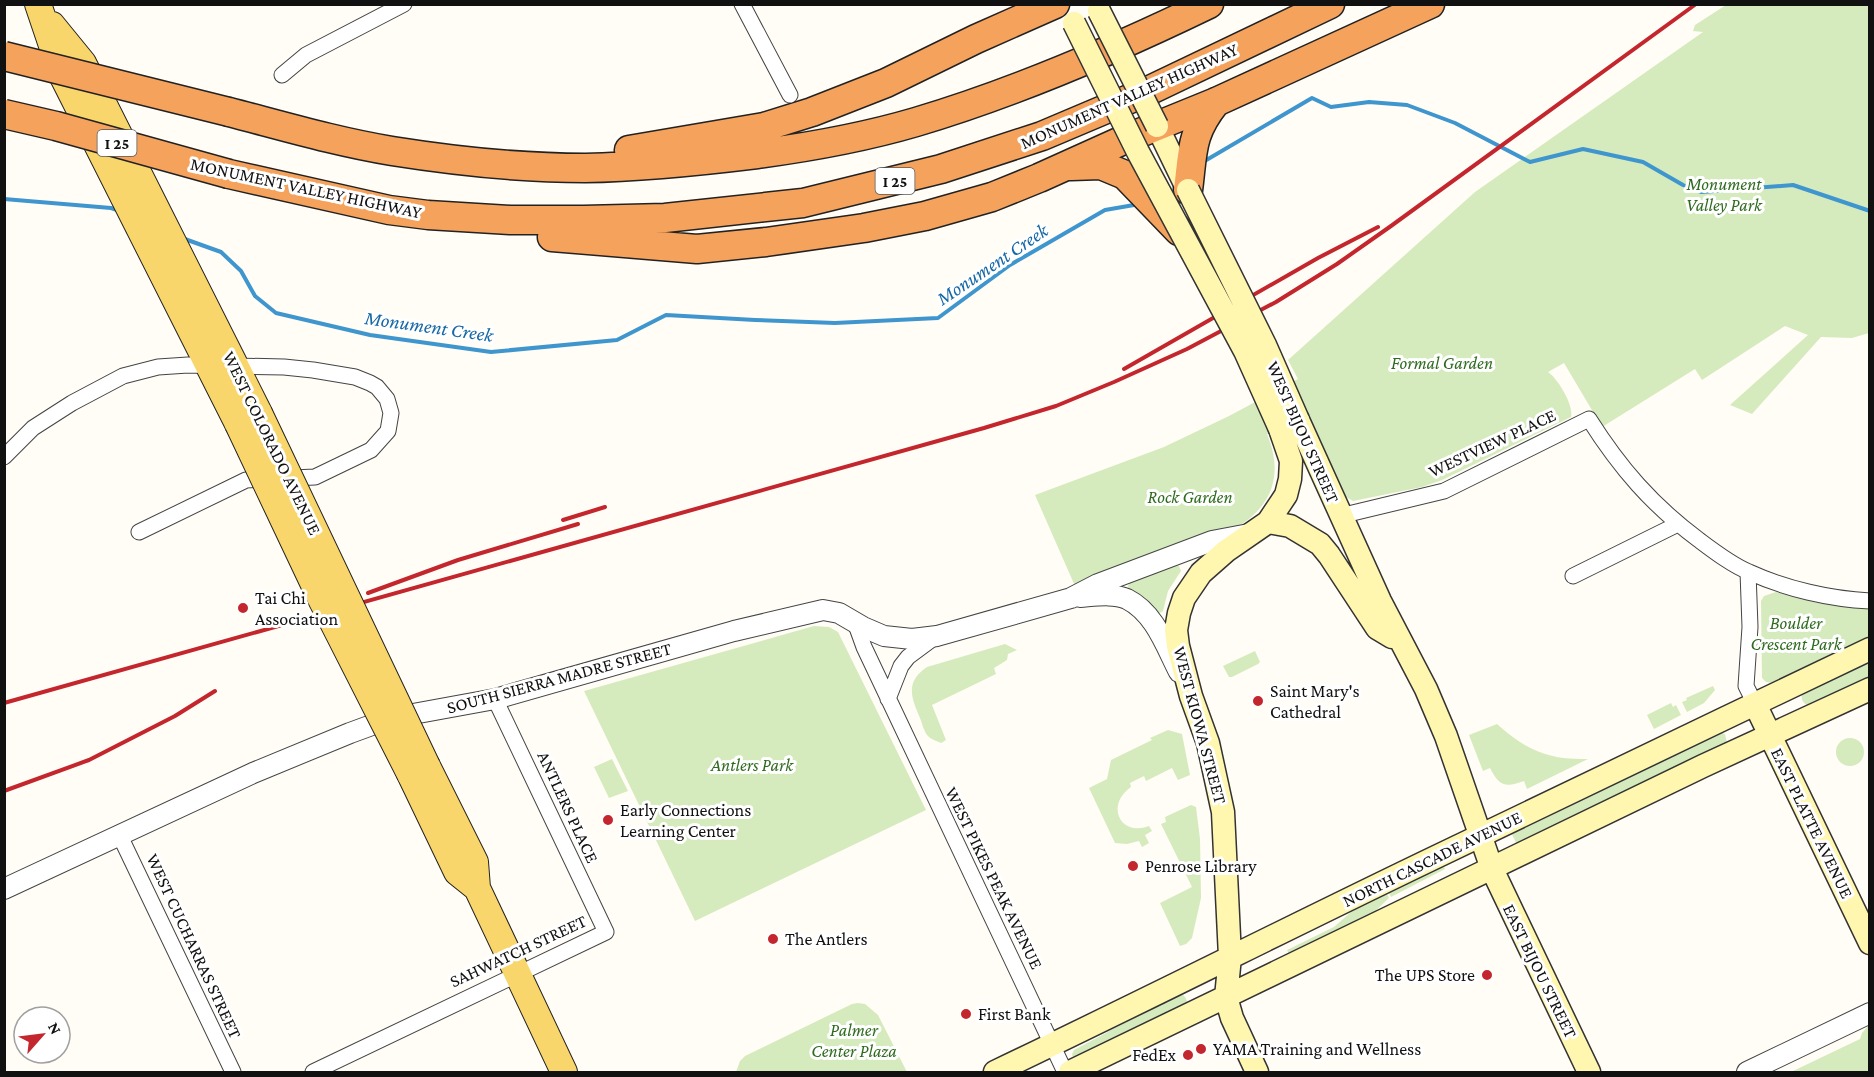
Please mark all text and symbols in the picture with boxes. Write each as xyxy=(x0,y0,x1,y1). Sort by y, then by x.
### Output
street label: MONUMENT VALLEY HIGHWAY xyxy=(1017,39,1241,153)
road number: I 25 xyxy=(98,130,136,156)
street label: MONUMENT VALLEY HIGHWAY xyxy=(189,154,424,222)
road number: I 25 xyxy=(876,168,914,194)
park label: Monument Valley Park xyxy=(1685,174,1763,215)
water label: Monument Creek xyxy=(931,218,1053,310)
water label: Monument Creek xyxy=(362,306,496,346)
street label: WEST COLORADO AVENUE xyxy=(219,348,325,538)
park label: Formal Garden xyxy=(1391,353,1493,373)
street label: WEST BIJOU STREET xyxy=(1263,358,1343,506)
street label: WESTVIEW PLACE xyxy=(1425,405,1559,481)
park label: Rock Garden xyxy=(1147,487,1233,507)
place label: Tai Chi Association xyxy=(255,588,338,629)
marker: Tai Chi Association xyxy=(236,601,250,615)
park label: Boulder Crescent Park xyxy=(1750,613,1843,654)
street label: SOUTH SIERRA MADRE STREET xyxy=(445,638,674,718)
street label: WEST KIOWA STREET xyxy=(1169,644,1231,806)
place label: Saint Mary's Cathedral xyxy=(1270,681,1360,722)
marker: Saint Mary's Cathedral xyxy=(1251,694,1265,708)
street label: EAST PLATTE AVENUE xyxy=(1767,744,1857,902)
street label: ANTLERS PLACE xyxy=(533,748,603,866)
park label: Antlers Park xyxy=(710,755,794,775)
street label: WEST PIKES PEAK AVENUE xyxy=(941,784,1047,973)
place label: Early Connections Learning Center xyxy=(620,800,751,841)
street label: NORTH CASCADE AVENUE xyxy=(1339,807,1525,911)
marker: Early Connections Learning Center xyxy=(601,813,615,827)
street label: WEST CUCHARRAS STREET xyxy=(142,850,246,1042)
place label: Penrose Library xyxy=(1145,856,1257,876)
marker: Penrose Library xyxy=(1126,859,1140,873)
street label: EAST BIJOU STREET xyxy=(1499,901,1581,1041)
street label: SAHWATCH STREET xyxy=(446,910,590,991)
place label: The Antlers xyxy=(785,929,868,949)
marker: The Antlers xyxy=(766,932,780,946)
place label: The UPS Store xyxy=(1375,965,1475,985)
marker: The UPS Store xyxy=(1480,968,1494,982)
place label: First Bank xyxy=(978,1004,1051,1024)
north arrow xyxy=(12,1005,72,1065)
marker: First Bank xyxy=(959,1007,973,1021)
text: N xyxy=(45,1019,65,1037)
park label: Palmer Center Plaza xyxy=(811,1020,897,1061)
place label: YAMA Training and Wellness xyxy=(1213,1039,1421,1059)
marker: YAMA Training and Wellness xyxy=(1194,1042,1208,1056)
place label: FedEx xyxy=(1132,1045,1177,1065)
marker: FedEx xyxy=(1181,1048,1195,1062)

